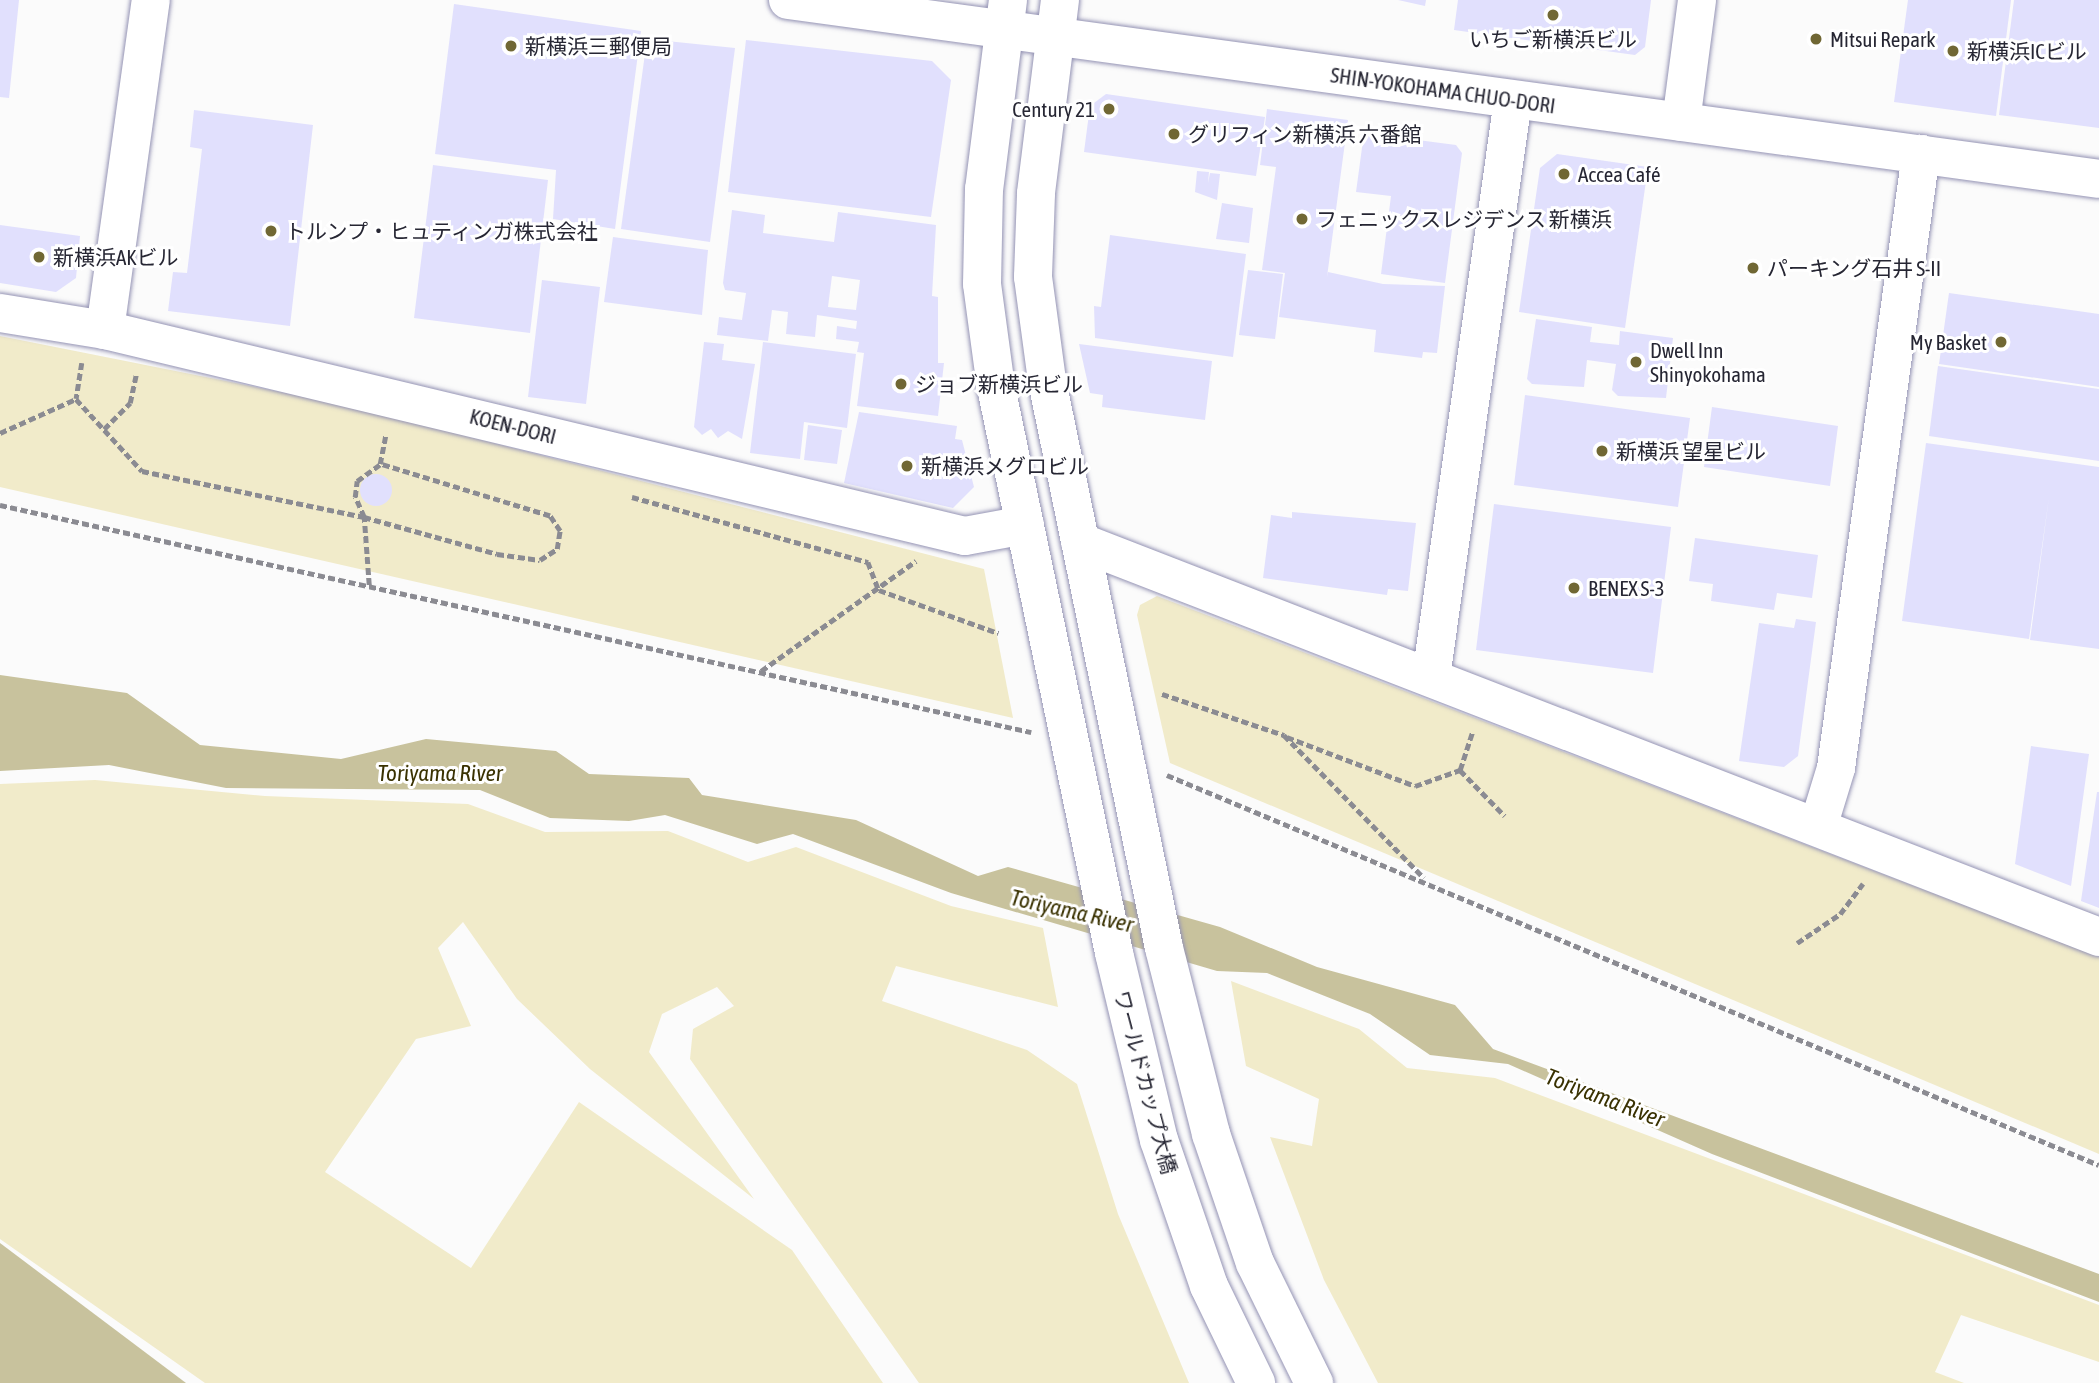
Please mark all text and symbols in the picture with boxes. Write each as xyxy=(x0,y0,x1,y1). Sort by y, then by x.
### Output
marker: いちご新横浜ビル xyxy=(1545,7,1561,23)
place label: いちご新横浜ビル xyxy=(1469,26,1637,52)
place label: Mitsui Repark xyxy=(1830,26,1935,52)
marker: Mitsui Repark xyxy=(1808,31,1824,47)
place label: 新横浜三郵便局 xyxy=(525,33,672,59)
marker: 新横浜三郵便局 xyxy=(503,38,519,54)
place label: 新横浜ICビル xyxy=(1967,38,2087,64)
marker: 新横浜ICビル xyxy=(1945,43,1961,59)
street label: SHIN-YOKOHAMA CHUO-DORI xyxy=(1329,62,1557,118)
place label: Century 21 xyxy=(1012,96,1095,122)
marker: Century 21 xyxy=(1101,101,1117,117)
place label: グリフィン新横浜 六番館 xyxy=(1188,121,1422,147)
marker: グリフィン新横浜 六番館 xyxy=(1166,126,1182,142)
place label: Accea Café xyxy=(1578,161,1661,187)
marker: Accea Café xyxy=(1556,166,1572,182)
place label: フェニックスレジデンス 新横浜 xyxy=(1316,206,1613,232)
marker: フェニックスレジデンス 新横浜 xyxy=(1294,211,1310,227)
place label: トルンプ・ヒュティンガ株式会社 xyxy=(285,218,600,244)
marker: トルンプ・ヒュティンガ株式会社 xyxy=(263,223,279,239)
place label: 新横浜AKビル xyxy=(53,244,179,270)
marker: 新横浜AKビル xyxy=(31,249,47,265)
place label: パーキング石井 S-II xyxy=(1767,255,1942,281)
marker: パーキング石井 S-II xyxy=(1745,260,1761,276)
place label: My Basket xyxy=(1910,329,1987,355)
marker: My Basket xyxy=(1993,334,2009,350)
place label: Dwell Inn Shinyokohama xyxy=(1650,337,1766,387)
marker: Dwell Inn Shinyokohama xyxy=(1628,354,1644,370)
place label: ジョブ新横浜ビル xyxy=(915,371,1083,397)
marker: ジョブ新横浜ビル xyxy=(893,376,909,392)
street label: KOEN-DORI xyxy=(467,403,559,449)
place label: 新横浜 望星ビル xyxy=(1616,438,1766,464)
marker: 新横浜 望星ビル xyxy=(1594,443,1610,459)
place label: 新横浜メグロビル xyxy=(921,453,1089,479)
marker: 新横浜メグロビル xyxy=(899,458,915,474)
place label: BENEX S-3 xyxy=(1588,575,1665,601)
marker: BENEX S-3 xyxy=(1566,580,1582,596)
water label: Toriyama River xyxy=(377,759,503,787)
water label: Toriyama River xyxy=(1008,883,1136,939)
street label: ワールドカップ大橋 xyxy=(1109,987,1183,1177)
water label: Toriyama River xyxy=(1542,1063,1668,1133)

